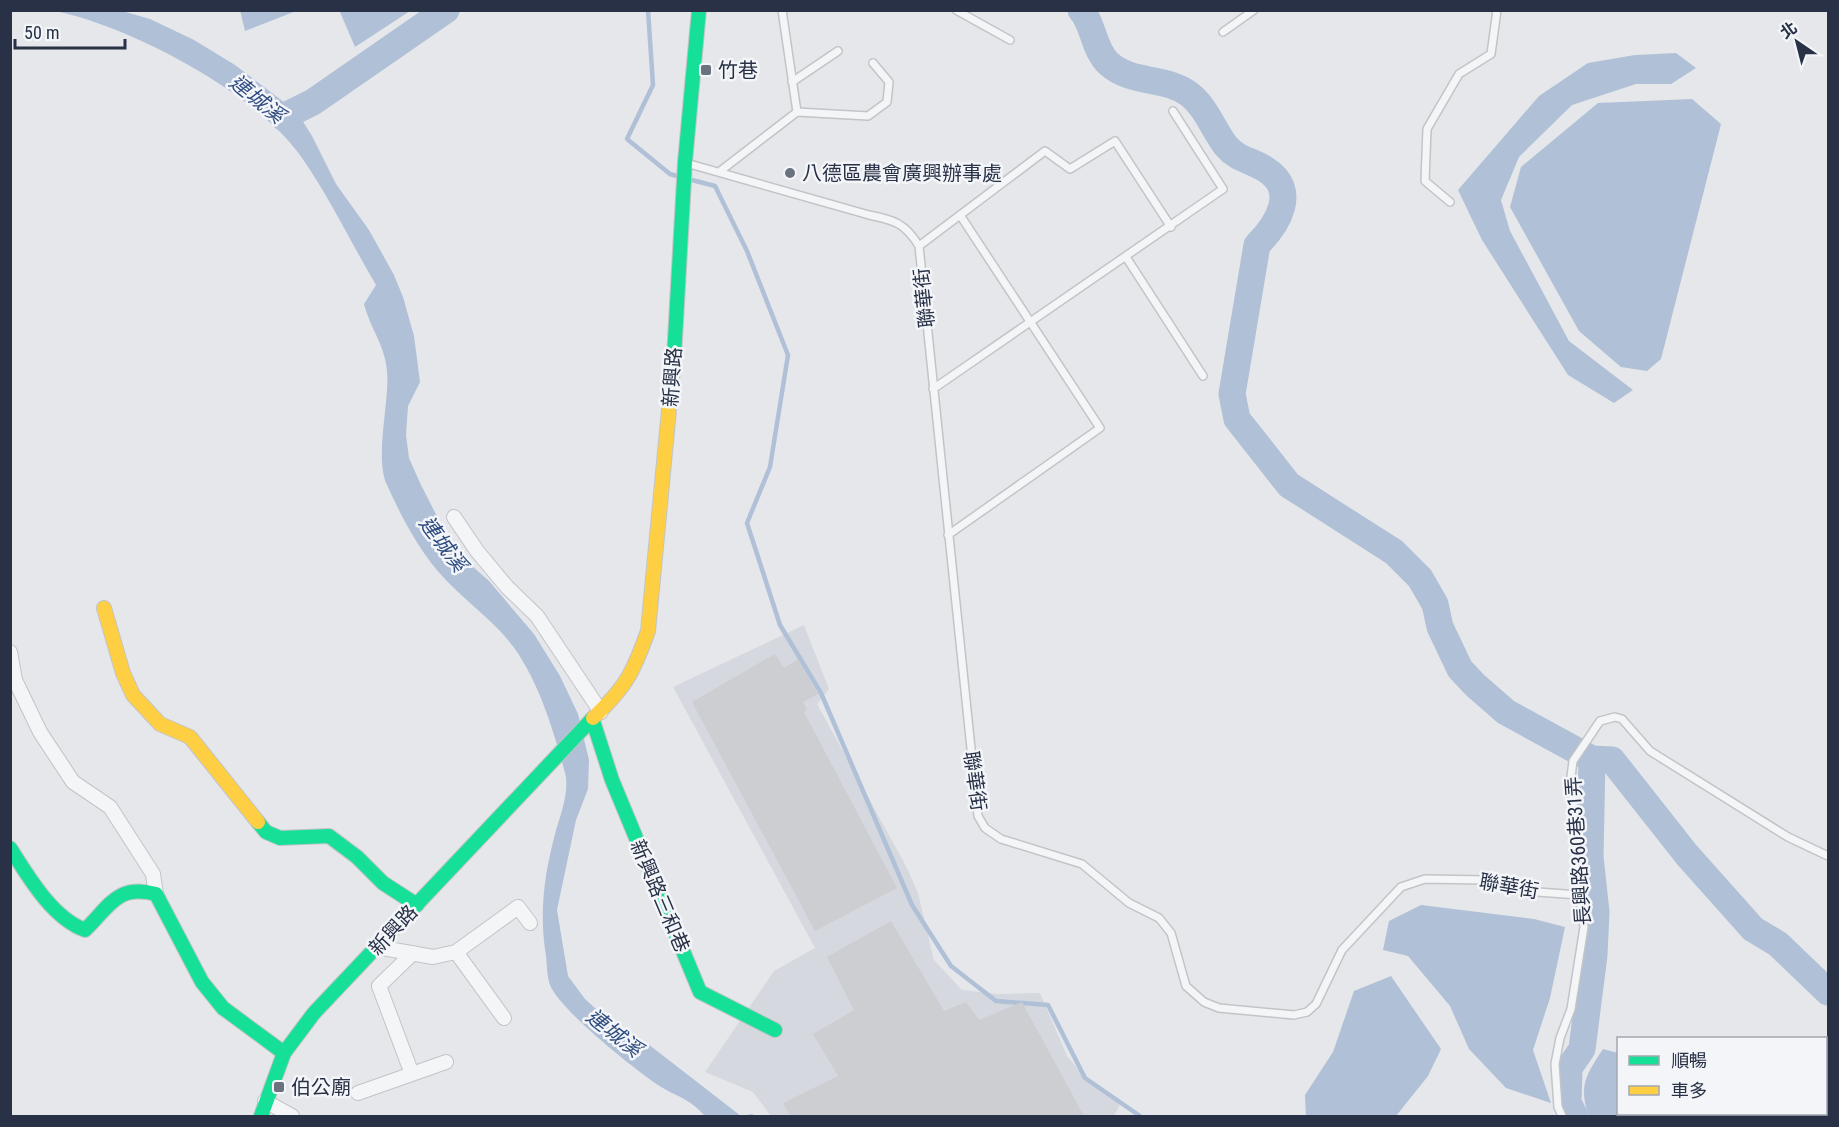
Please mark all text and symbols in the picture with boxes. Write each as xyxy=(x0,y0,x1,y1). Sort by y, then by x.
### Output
scale bar xyxy=(15,12,124,50)
north arrow xyxy=(1767,12,1827,72)
text: 北 xyxy=(1777,18,1801,42)
text: 50 m xyxy=(24,22,59,43)
place label: 竹巷 xyxy=(718,58,758,82)
marker: 竹巷 xyxy=(699,63,713,77)
water label: 連城溪 xyxy=(225,70,291,130)
place label: 八德區農會廣興辦事處 xyxy=(802,161,1002,185)
marker: 八德區農會廣興辦事處 xyxy=(783,166,797,180)
street label: 聯華街 xyxy=(909,267,939,329)
street label: 新興路 xyxy=(658,346,686,408)
water label: 連城溪 xyxy=(414,512,473,579)
street label: 聯華街 xyxy=(959,750,991,812)
street label: 長興路360巷31弄 xyxy=(1561,776,1595,926)
street label: 新興路三和巷 xyxy=(626,836,694,956)
street label: 聯華街 xyxy=(1477,869,1541,903)
street label: 新興路 xyxy=(364,900,422,960)
water label: 連城溪 xyxy=(582,1004,649,1064)
legend xyxy=(1617,1037,1827,1115)
text: 順暢 xyxy=(1671,1050,1707,1071)
place label: 伯公廟 xyxy=(291,1075,351,1099)
marker: 伯公廟 xyxy=(272,1080,286,1094)
text: 車多 xyxy=(1671,1080,1707,1101)

